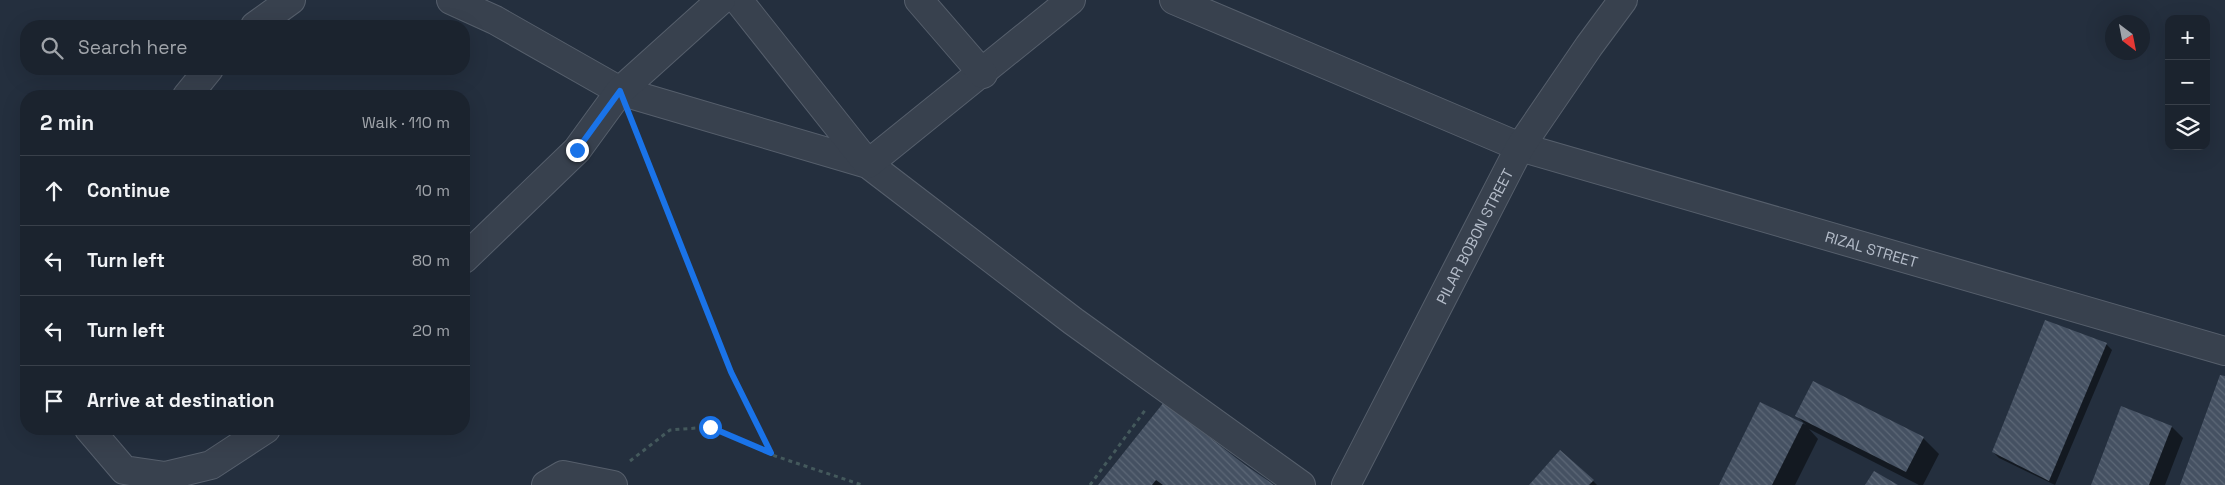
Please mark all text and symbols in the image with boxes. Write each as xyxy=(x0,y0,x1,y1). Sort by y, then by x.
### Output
north arrow xyxy=(2105,15,2150,60)
map controls xyxy=(2165,15,2210,150)
button: + xyxy=(2165,15,2210,60)
search box xyxy=(20,20,470,75)
icon: search xyxy=(38,34,66,62)
text: Search here xyxy=(78,35,188,60)
button: − xyxy=(2165,60,2210,105)
button: layers xyxy=(2165,105,2210,150)
text: 2 min xyxy=(40,109,94,136)
text: Walk · 110 m xyxy=(362,112,450,133)
route end xyxy=(566,139,589,162)
street label: PILAR BOBON STREET xyxy=(1431,165,1517,307)
icon: ahead xyxy=(40,177,68,205)
text: Continue xyxy=(87,178,170,203)
text: 10 m xyxy=(415,180,450,201)
street label: RIZAL STREET xyxy=(1823,226,1920,271)
icon: left xyxy=(40,247,68,275)
text: Turn left xyxy=(87,248,165,273)
text: 80 m xyxy=(412,250,450,271)
icon: left xyxy=(40,317,68,345)
text: Turn left xyxy=(87,318,165,343)
text: 20 m xyxy=(412,320,450,341)
icon: arrive xyxy=(40,387,68,415)
text: Arrive at destination xyxy=(87,388,275,413)
route start xyxy=(699,416,722,439)

